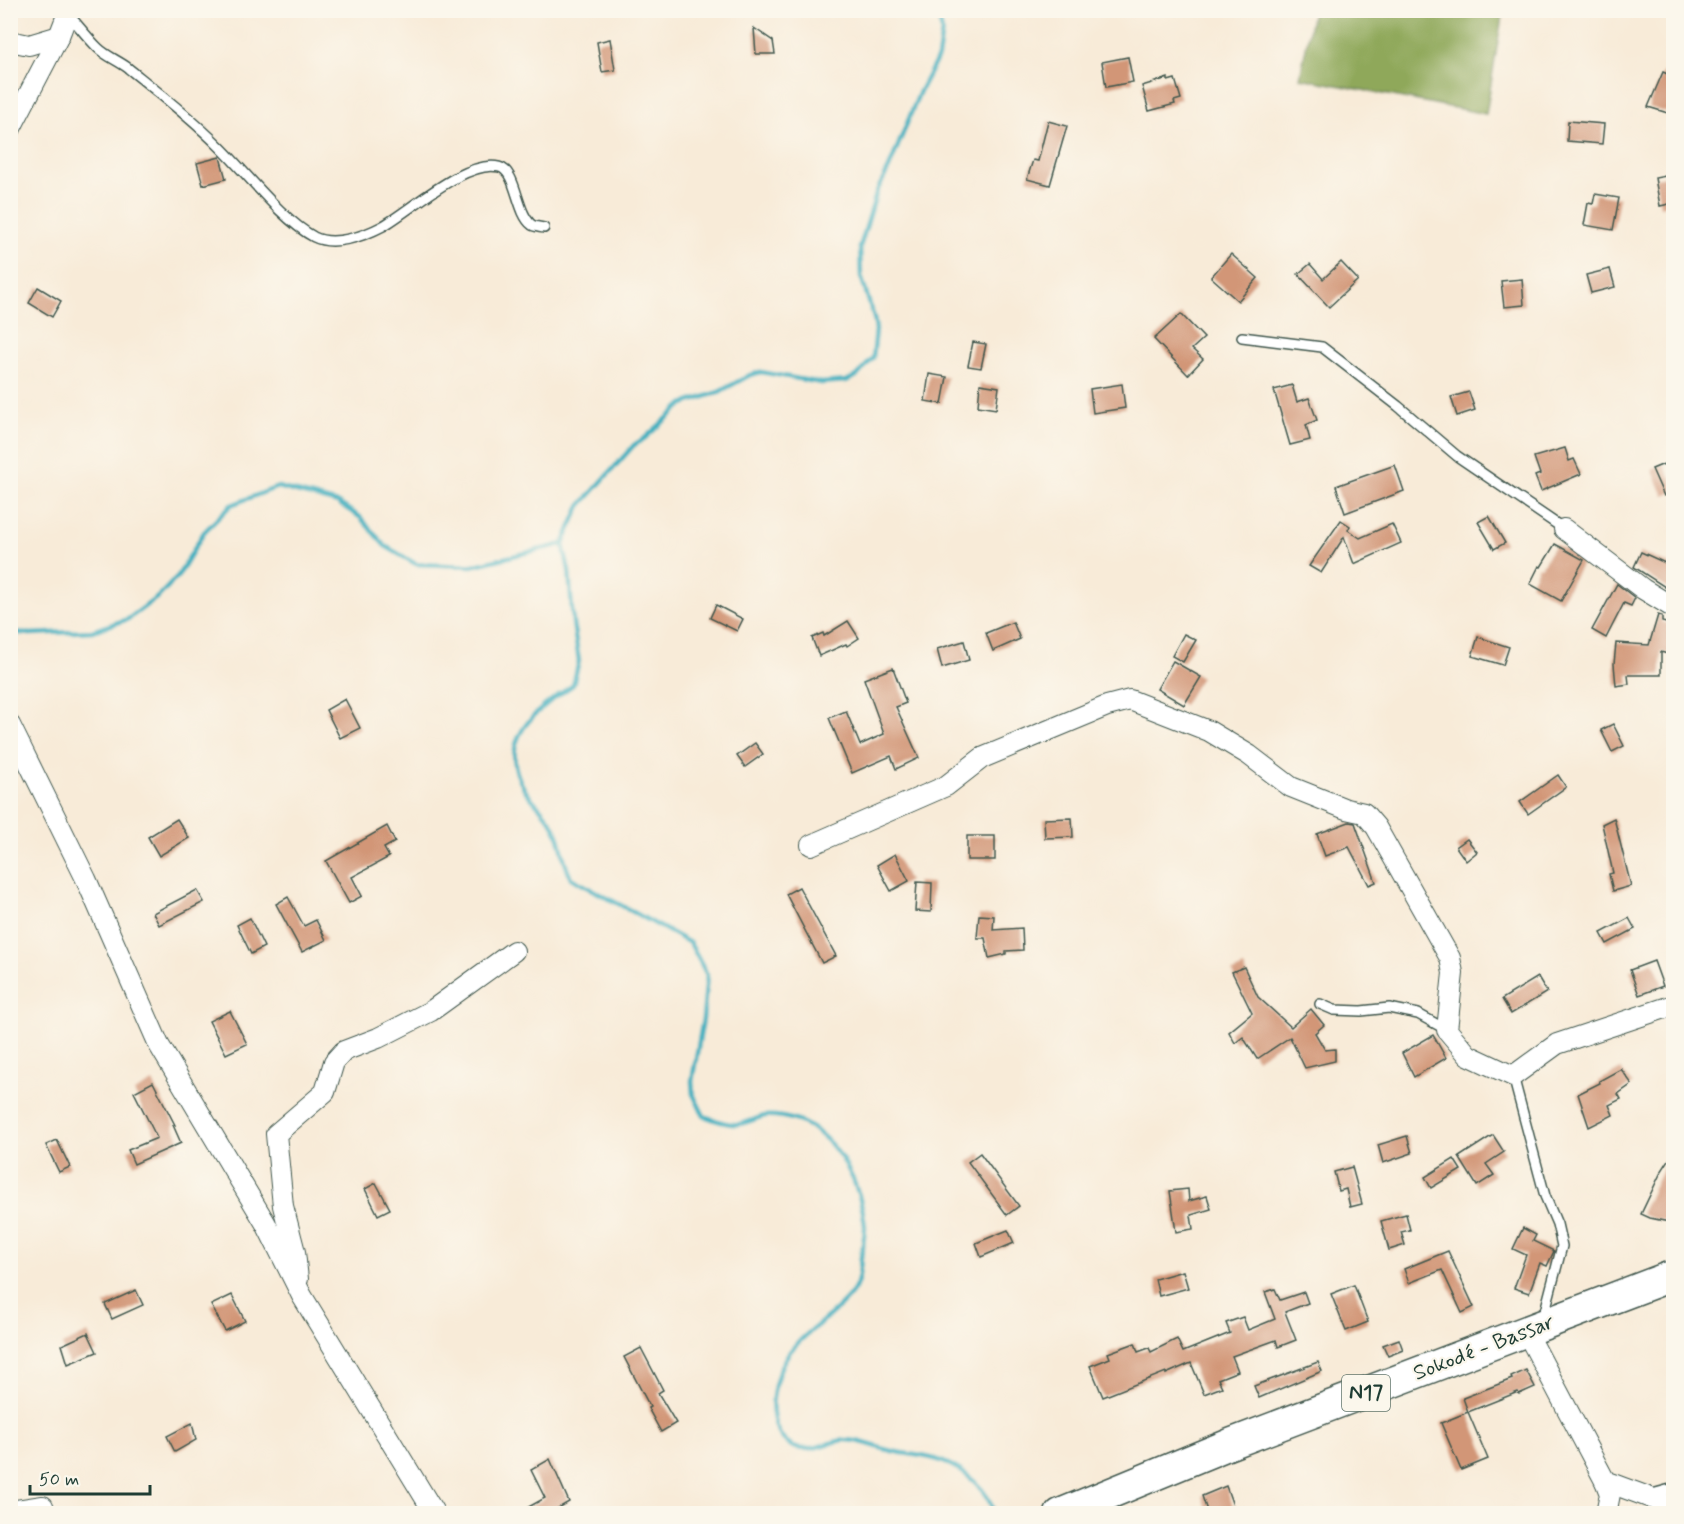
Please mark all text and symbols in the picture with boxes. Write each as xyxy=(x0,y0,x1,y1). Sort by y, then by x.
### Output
street label: Sokodé - Bassar xyxy=(1409,1308,1559,1388)
road number: N17 xyxy=(1342,1375,1390,1411)
scale bar xyxy=(30,1458,150,1496)
text: 50 m xyxy=(39,1468,79,1492)

